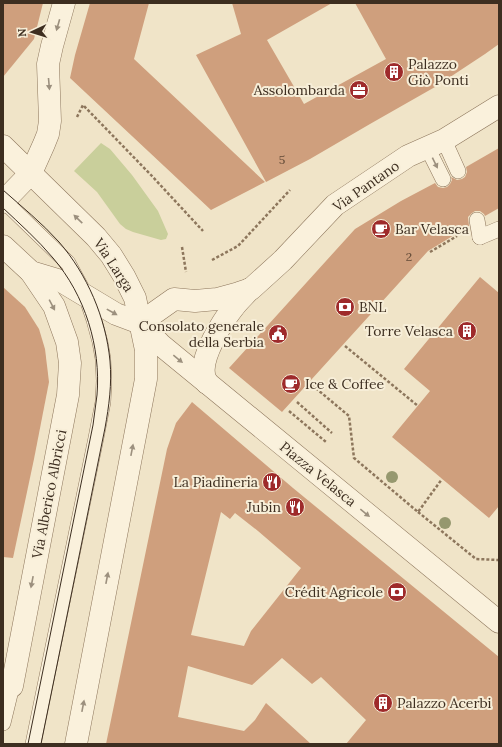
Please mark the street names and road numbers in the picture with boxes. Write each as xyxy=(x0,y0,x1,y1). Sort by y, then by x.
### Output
street label: Via Pantano xyxy=(328,157,403,216)
street label: Via Larga xyxy=(89,234,138,295)
street label: Via Alberico Albricci xyxy=(27,428,70,561)
street label: Piazza Velasca xyxy=(276,438,360,510)

